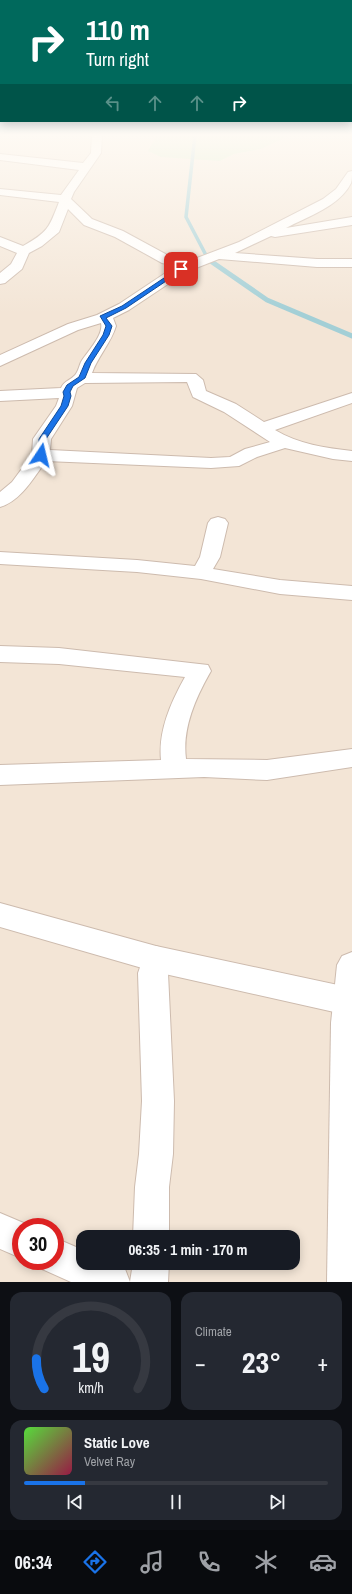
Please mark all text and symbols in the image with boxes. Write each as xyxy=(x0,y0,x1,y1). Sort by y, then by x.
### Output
text: 110 m xyxy=(86,11,150,49)
icon: right xyxy=(20,16,72,68)
text: Turn right xyxy=(86,47,149,72)
icon: left xyxy=(102,92,124,114)
icon: ahead xyxy=(144,92,166,114)
icon: ahead xyxy=(186,92,208,114)
icon: right xyxy=(228,92,250,114)
pin xyxy=(164,252,198,286)
icon: arrive xyxy=(170,258,192,280)
position arrow xyxy=(20,434,62,476)
speed limit sign: 30 xyxy=(12,1218,64,1270)
text: 06:35 · 1 min · 170 m xyxy=(129,1239,247,1260)
text: Climate xyxy=(195,1323,232,1340)
text: 19 xyxy=(72,1329,109,1385)
text: 23° xyxy=(242,1342,281,1382)
text: − xyxy=(195,1348,206,1378)
text: + xyxy=(317,1348,328,1378)
text: km/h xyxy=(78,1378,103,1397)
text: Static Love xyxy=(84,1432,150,1453)
text: Velvet Ray xyxy=(84,1453,135,1470)
icon: previous xyxy=(64,1491,86,1513)
icon: pause xyxy=(165,1491,187,1513)
icon: next xyxy=(266,1491,288,1513)
icon: directions xyxy=(81,1548,109,1576)
icon: music xyxy=(138,1548,166,1576)
icon: phone xyxy=(195,1548,223,1576)
icon: climate xyxy=(252,1548,280,1576)
icon: car xyxy=(309,1548,337,1576)
text: 06:34 xyxy=(15,1550,52,1575)

